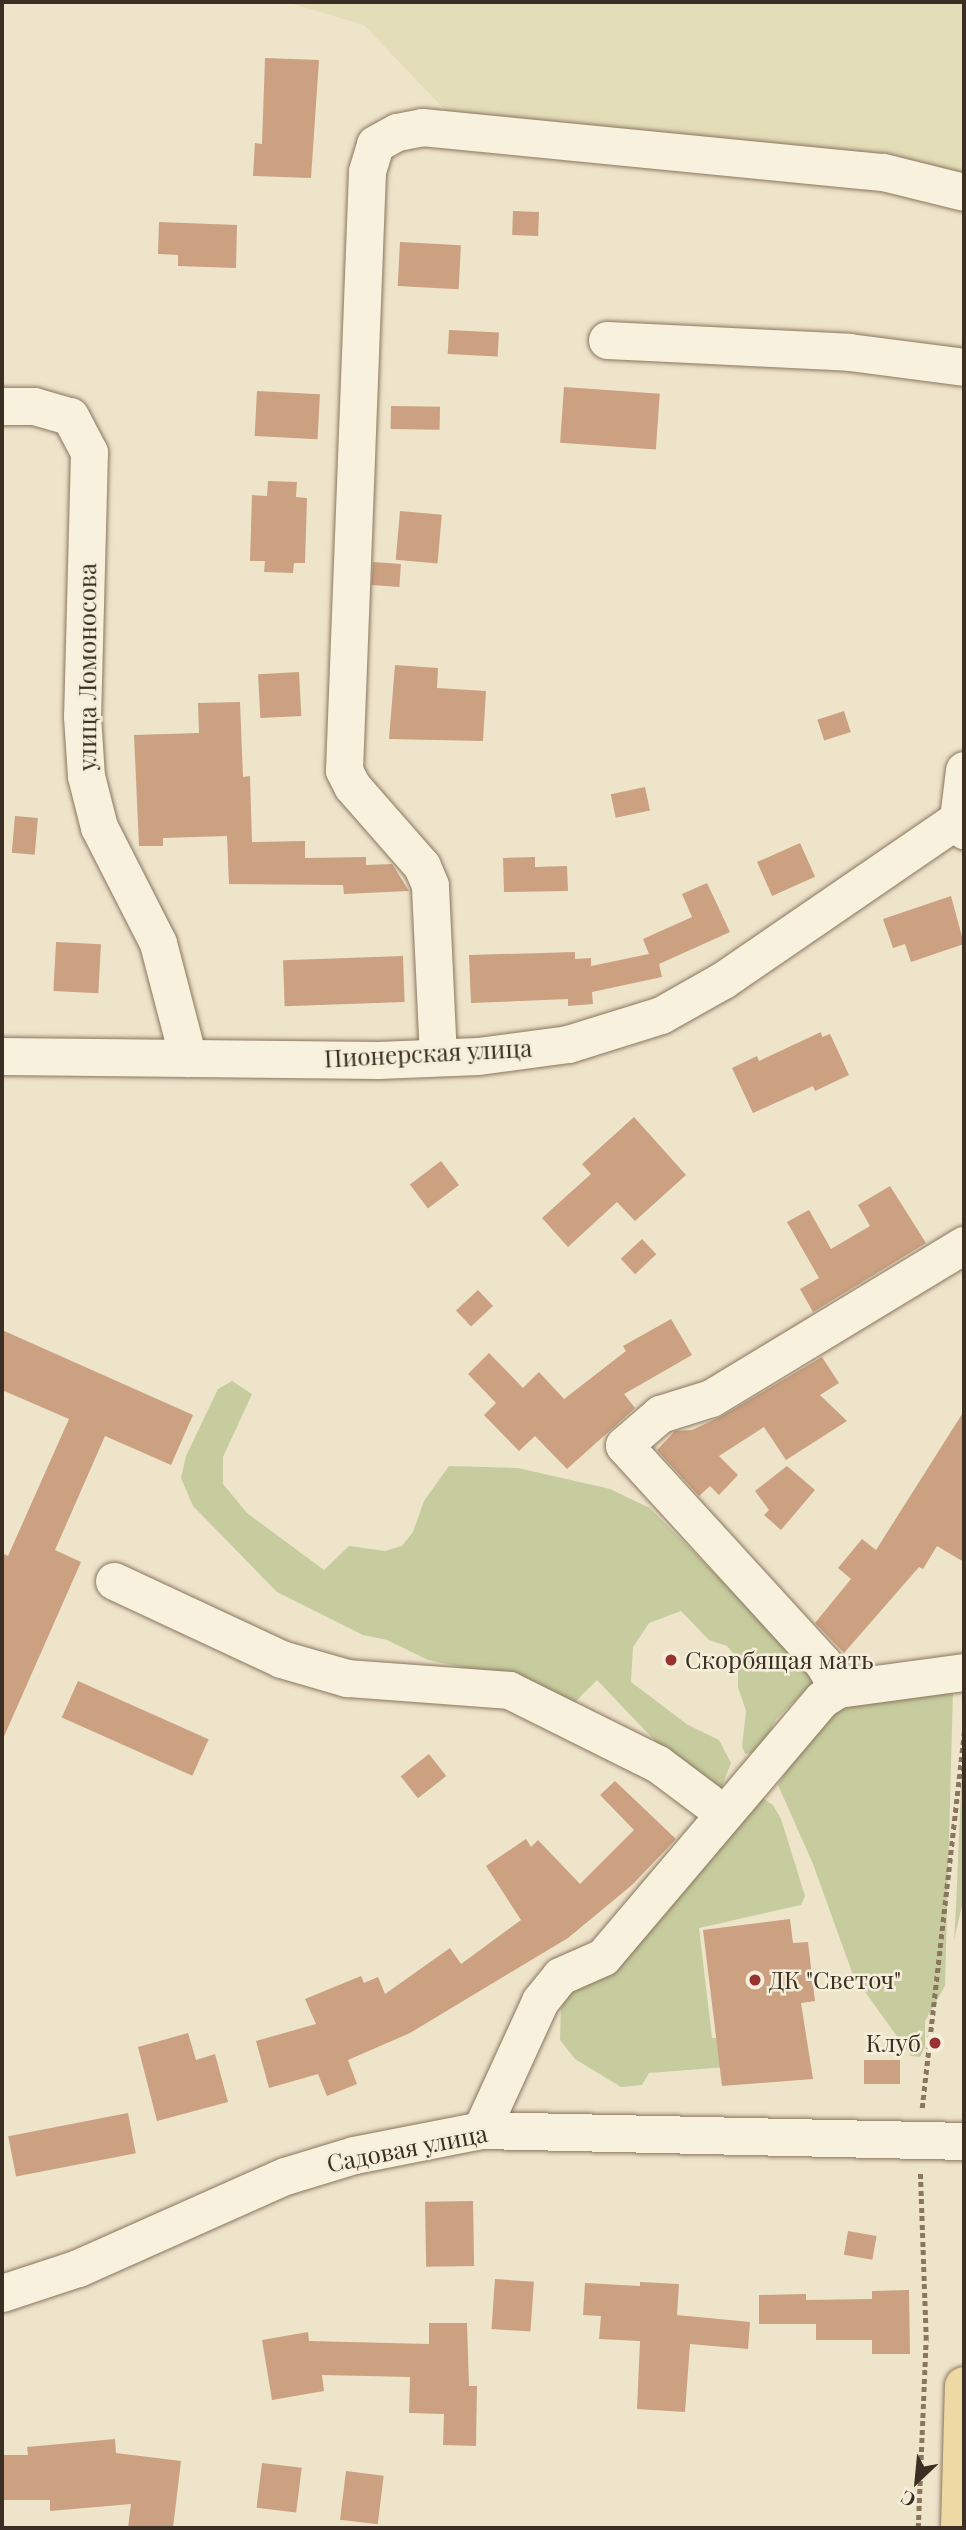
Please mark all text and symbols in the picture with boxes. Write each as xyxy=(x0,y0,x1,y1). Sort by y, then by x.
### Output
street label: улица Ломоносова xyxy=(73,563,101,771)
street label: Пионерская улица xyxy=(323,1033,533,1073)
place label: Скорбящая мать xyxy=(685,1646,873,1674)
marker: Скорбящая мать xyxy=(663,1652,679,1668)
place label: ДК "Светоч" xyxy=(769,1966,901,1994)
marker: ДК "Светоч" xyxy=(747,1972,763,1988)
place label: Клуб xyxy=(866,2029,921,2057)
marker: Клуб xyxy=(927,2035,943,2051)
street label: Садовая улица xyxy=(324,2118,490,2178)
north arrow xyxy=(882,2446,952,2516)
text: С xyxy=(896,2485,920,2514)

